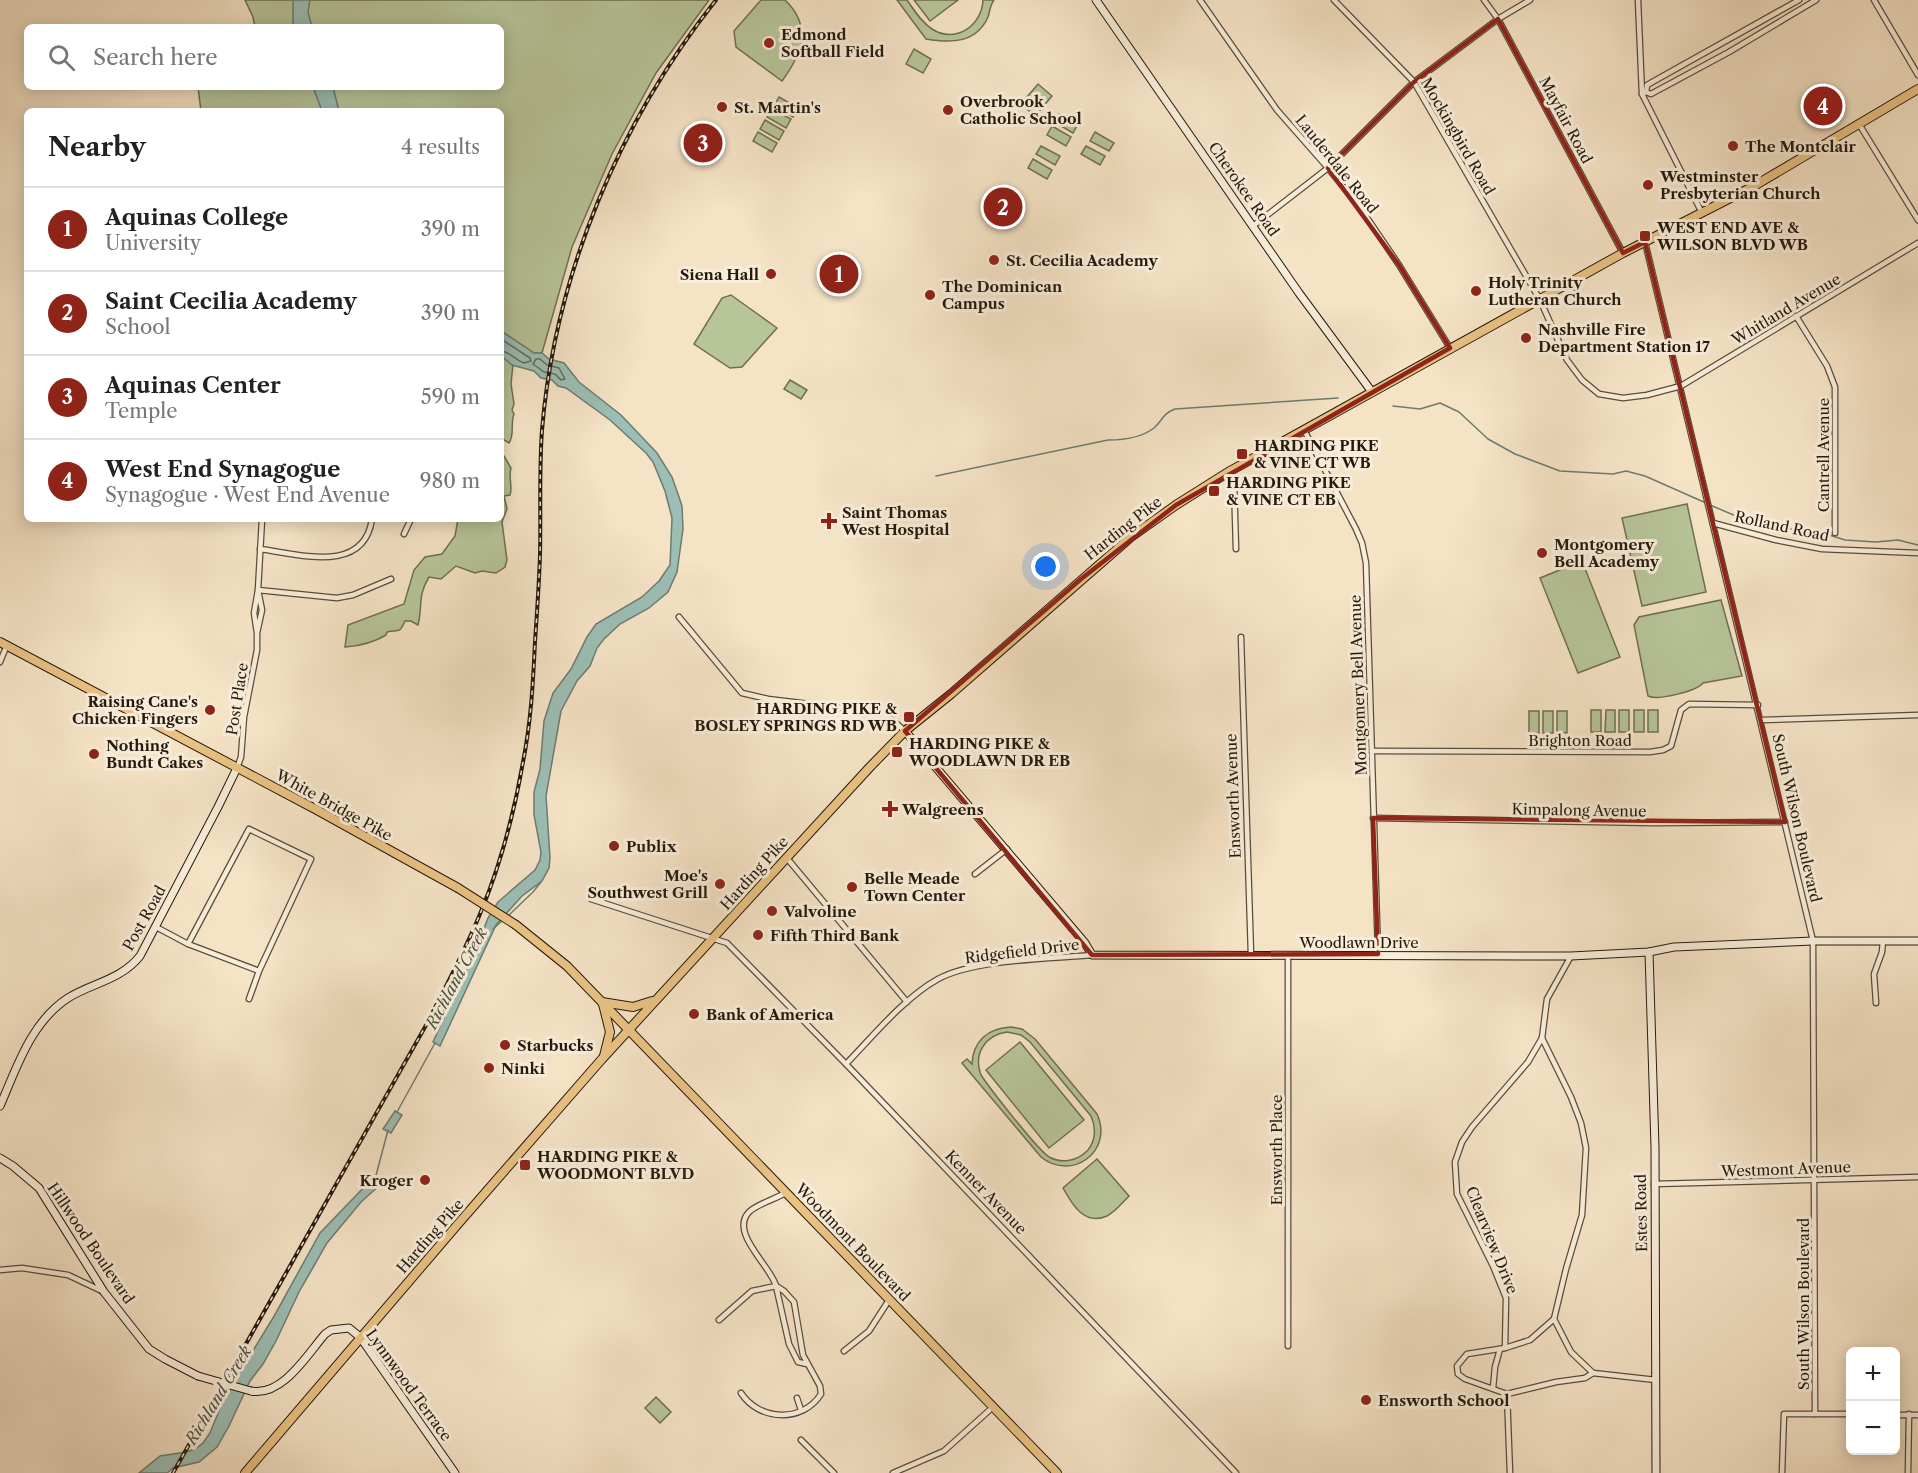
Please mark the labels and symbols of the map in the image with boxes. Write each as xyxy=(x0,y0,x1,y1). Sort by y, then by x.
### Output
place label: Edmond Softball Field xyxy=(781,25,885,61)
marker: Edmond Softball Field xyxy=(762,36,776,50)
street label: Mayfair Road xyxy=(1535,73,1597,167)
street label: Mockingbird Road xyxy=(1417,74,1499,198)
pin: 4 xyxy=(1804,84,1842,128)
place label: Overbrook Catholic School xyxy=(960,92,1082,128)
place label: St. Martin's xyxy=(734,98,821,117)
marker: St. Martin's xyxy=(715,100,729,114)
marker: Overbrook Catholic School xyxy=(941,103,955,117)
street label: Lauderdale Road xyxy=(1291,111,1383,217)
pin: 3 xyxy=(684,120,722,166)
place label: The Montclair xyxy=(1745,137,1857,156)
street label: Cherokee Road xyxy=(1204,138,1284,240)
marker: The Montclair xyxy=(1726,139,1740,153)
place label: Westminster Presbyterian Church xyxy=(1659,167,1821,203)
marker: Westminster Presbyterian Church xyxy=(1641,178,1655,192)
pin: 2 xyxy=(984,184,1022,230)
place label: WEST END AVE & WILSON BLVD WB xyxy=(1656,218,1808,254)
marker: WEST END AVE & WILSON BLVD WB xyxy=(1638,229,1652,243)
place label: St. Cecilia Academy xyxy=(1006,251,1158,270)
pin: 1 xyxy=(820,252,858,296)
marker: St. Cecilia Academy xyxy=(987,253,1001,267)
place label: Siena Hall xyxy=(680,265,759,284)
marker: Siena Hall xyxy=(764,267,778,281)
street label: Whitland Avenue xyxy=(1727,269,1844,350)
place label: Holy Trinity Lutheran Church xyxy=(1488,273,1622,309)
place label: The Dominican Campus xyxy=(942,277,1063,313)
marker: Holy Trinity Lutheran Church xyxy=(1469,284,1483,298)
marker: The Dominican Campus xyxy=(923,288,937,302)
place label: Nashville Fire Department Station 17 xyxy=(1538,320,1710,356)
marker: Nashville Fire Department Station 17 xyxy=(1519,331,1533,345)
street label: Cantrell Avenue xyxy=(1814,398,1833,512)
place label: HARDING PIKE & VINE CT WB xyxy=(1254,436,1379,472)
marker: HARDING PIKE & VINE CT WB xyxy=(1235,447,1249,461)
place label: HARDING PIKE & VINE CT EB xyxy=(1226,473,1351,509)
marker: HARDING PIKE & VINE CT EB xyxy=(1207,484,1221,498)
street label: Harding Pike xyxy=(1081,492,1165,564)
place label: Saint Thomas West Hospital xyxy=(841,503,949,539)
street label: Rolland Road xyxy=(1733,507,1831,545)
marker: Saint Thomas West Hospital xyxy=(820,512,838,530)
place label: Montgomery Bell Academy xyxy=(1554,535,1660,571)
marker: Montgomery Bell Academy xyxy=(1535,546,1549,560)
your location xyxy=(1031,552,1060,581)
street label: Montgomery Bell Avenue xyxy=(1345,594,1371,776)
street label: Post Place xyxy=(222,661,252,737)
place label: Raising Cane's Chicken Fingers xyxy=(72,692,198,728)
place label: HARDING PIKE & BOSLEY SPRINGS RD WB xyxy=(694,699,898,735)
marker: Raising Cane's Chicken Fingers xyxy=(203,703,217,717)
marker: HARDING PIKE & BOSLEY SPRINGS RD WB xyxy=(902,710,916,724)
street label: Brighton Road xyxy=(1528,731,1632,750)
street label: South Wilson Boulevard xyxy=(1768,732,1826,904)
street label: Ensworth Avenue xyxy=(1221,733,1245,859)
place label: HARDING PIKE & WOODLAWN DR EB xyxy=(908,734,1070,770)
place label: Nothing Bundt Cakes xyxy=(106,736,203,772)
marker: HARDING PIKE & WOODLAWN DR EB xyxy=(890,745,904,759)
marker: Nothing Bundt Cakes xyxy=(87,747,101,761)
street label: White Bridge Pike xyxy=(272,765,396,845)
street label: Kimpalong Avenue xyxy=(1511,799,1647,821)
place label: Walgreens xyxy=(901,800,984,819)
marker: Walgreens xyxy=(883,802,897,816)
street label: Harding Pike xyxy=(716,832,792,914)
place label: Publix xyxy=(626,837,677,856)
marker: Publix xyxy=(607,839,621,853)
place label: Moe's Southwest Grill xyxy=(588,866,708,902)
place label: Belle Meade Town Center xyxy=(864,869,966,905)
marker: Moe's Southwest Grill xyxy=(713,877,727,891)
marker: Belle Meade Town Center xyxy=(845,880,859,894)
street label: Post Road xyxy=(118,882,170,954)
place label: Valvoline xyxy=(783,902,856,921)
marker: Valvoline xyxy=(765,904,779,918)
water label: Richland Creek xyxy=(420,923,491,1034)
place label: Fifth Third Bank xyxy=(770,926,900,945)
marker: Fifth Third Bank xyxy=(751,928,765,942)
street label: Woodlawn Drive xyxy=(1298,933,1419,952)
street label: Ridgefield Drive xyxy=(964,935,1080,967)
place label: Bank of America xyxy=(706,1005,834,1024)
marker: Bank of America xyxy=(687,1007,701,1021)
place label: Starbucks xyxy=(517,1036,593,1055)
marker: Starbucks xyxy=(498,1038,512,1052)
place label: Ninki xyxy=(501,1059,545,1078)
marker: Ninki xyxy=(482,1061,496,1075)
street label: Ensworth Place xyxy=(1267,1095,1286,1205)
street label: Kenner Avenue xyxy=(941,1146,1031,1238)
place label: HARDING PIKE & WOODMONT BLVD xyxy=(536,1147,694,1183)
street label: Westmont Avenue xyxy=(1720,1157,1851,1181)
marker: HARDING PIKE & WOODMONT BLVD xyxy=(518,1158,532,1172)
place label: Kroger xyxy=(359,1171,414,1190)
marker: Kroger xyxy=(418,1173,432,1187)
street label: Estes Road xyxy=(1631,1174,1651,1252)
street label: Woodmont Boulevard xyxy=(791,1178,914,1305)
street label: Hillwood Boulevard xyxy=(43,1179,139,1307)
street label: Clearview Drive xyxy=(1462,1183,1522,1297)
street label: Harding Pike xyxy=(392,1195,468,1277)
street label: South Wilson Boulevard xyxy=(1794,1218,1813,1390)
street label: Lynnwood Terrace xyxy=(362,1325,456,1445)
water label: Richland Creek xyxy=(180,1341,256,1450)
place label: Ensworth School xyxy=(1378,1391,1509,1410)
marker: Ensworth School xyxy=(1359,1393,1373,1407)

